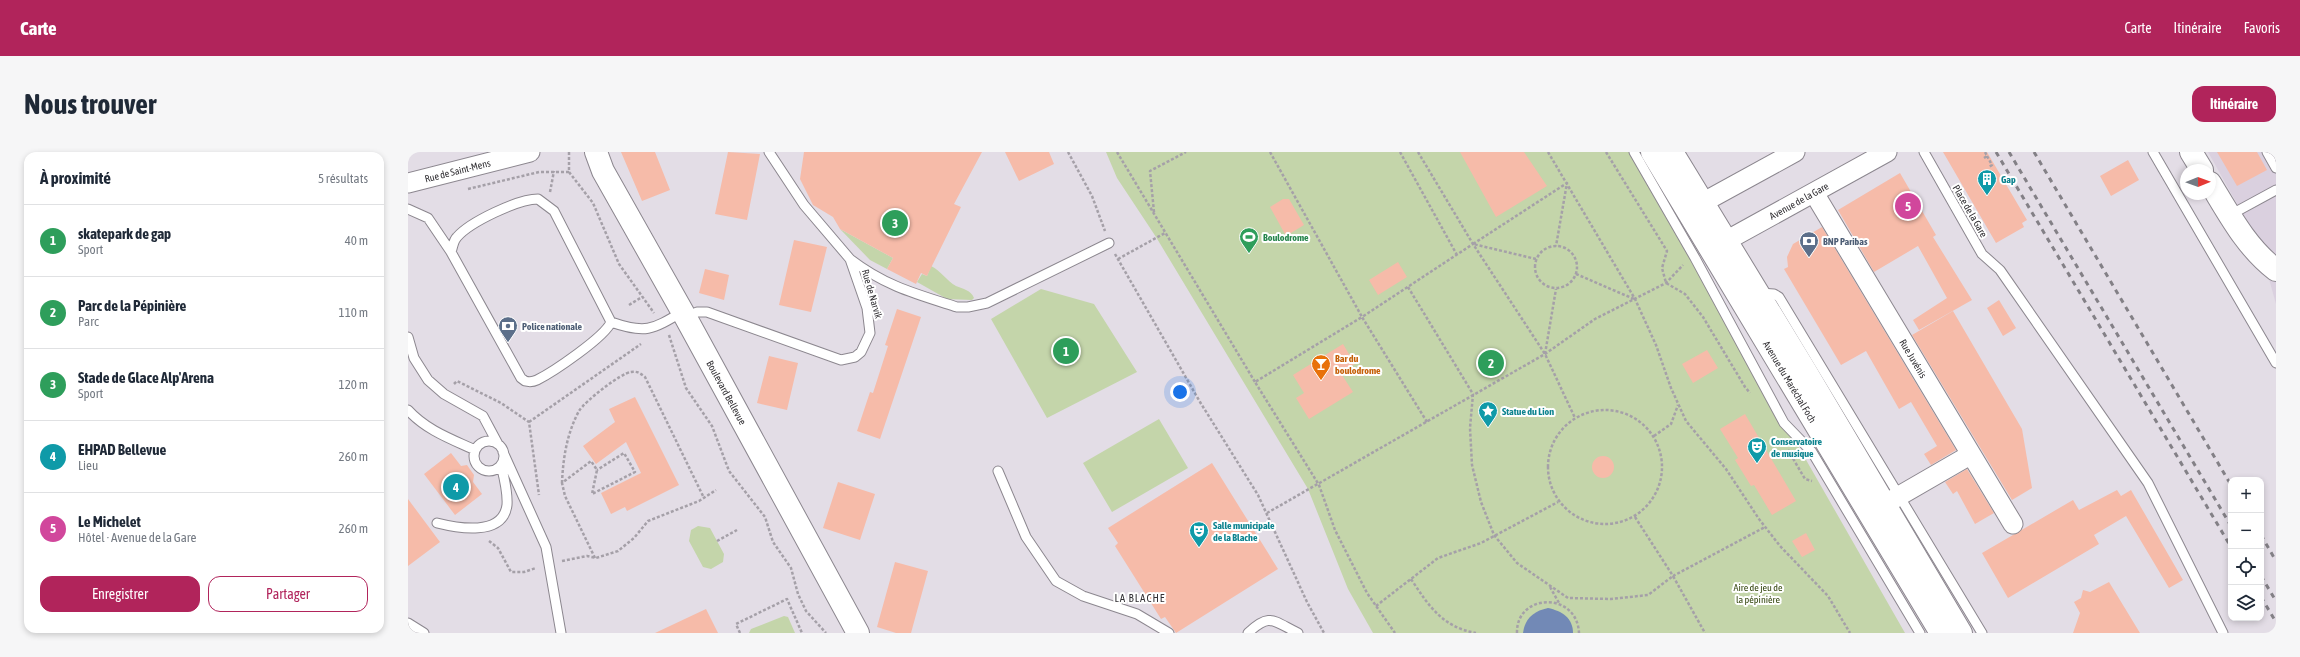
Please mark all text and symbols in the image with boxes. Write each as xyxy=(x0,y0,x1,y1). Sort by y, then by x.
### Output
text: Carte xyxy=(20,17,57,39)
text: Carte xyxy=(2125,20,2152,36)
text: Itinéraire xyxy=(2174,20,2222,36)
text: Favoris xyxy=(2244,20,2280,36)
button: Itinéraire xyxy=(2192,86,2276,122)
text: Nous trouver xyxy=(24,88,156,120)
street label: Rue de Saint-Mens xyxy=(423,157,492,184)
north arrow xyxy=(2180,164,2216,200)
text: À proximité xyxy=(40,168,111,188)
building icon: Gap xyxy=(1976,168,1998,196)
text: 5 résultats xyxy=(318,171,368,186)
place label: Gap xyxy=(2001,174,2016,185)
street label: Avenue de la Gare xyxy=(1767,180,1831,221)
street label: Place de la Gare xyxy=(1951,183,1990,240)
pin: 5 xyxy=(1895,191,1921,221)
pin: 3 xyxy=(882,208,908,238)
text: skatepark de gap xyxy=(78,225,171,242)
sports icon: Boulodrome xyxy=(1238,226,1260,254)
bank icon: BNP Paribas xyxy=(1798,230,1820,258)
place label: Boulodrome xyxy=(1263,232,1309,243)
text: 1 xyxy=(50,233,56,248)
text: 40 m xyxy=(345,233,368,248)
place label: BNP Paribas xyxy=(1823,236,1868,247)
text: Sport xyxy=(78,242,103,257)
street label: Rue de Narvik xyxy=(860,268,884,320)
text: Parc de la Pépinière xyxy=(78,297,186,314)
text: 2 xyxy=(50,305,56,320)
text: 110 m xyxy=(339,305,368,320)
text: Parc xyxy=(78,314,99,329)
bank icon: Police nationale xyxy=(497,315,519,343)
place label: Police nationale xyxy=(522,321,582,332)
pin: 1 xyxy=(1053,336,1079,366)
street label: Rue Juvénis xyxy=(1898,337,1930,380)
street label: Avenue du Maréchal Foch xyxy=(1761,339,1819,425)
pin: 2 xyxy=(1478,348,1504,378)
bar icon: Bar du boulodrome xyxy=(1310,353,1332,381)
place label: Bar du boulodrome xyxy=(1335,353,1381,376)
street label: Boulevard Bellevue xyxy=(705,359,749,427)
text: Stade de Glace Alp'Arena xyxy=(78,369,214,386)
text: 3 xyxy=(50,377,56,392)
text: 120 m xyxy=(339,377,368,392)
your location xyxy=(1170,382,1190,402)
text: Sport xyxy=(78,386,103,401)
place icon: Statue du Lion xyxy=(1477,400,1499,428)
place label: Statue du Lion xyxy=(1502,406,1554,417)
theatre icon: Conservatoire de musique xyxy=(1746,436,1768,464)
place label: Conservatoire de musique xyxy=(1771,436,1822,459)
text: EHPAD Bellevue xyxy=(78,441,166,458)
text: 4 xyxy=(50,449,56,464)
text: 260 m xyxy=(339,449,368,464)
text: Lieu xyxy=(78,458,98,473)
pin: 4 xyxy=(443,472,469,502)
map controls xyxy=(2228,477,2264,621)
button: + xyxy=(2228,477,2264,513)
text: Le Michelet xyxy=(78,513,141,530)
button: − xyxy=(2228,513,2264,549)
theatre icon: Salle municipale de la Blache xyxy=(1188,520,1210,548)
place label: Salle municipale de la Blache xyxy=(1213,520,1275,543)
text: 5 xyxy=(50,521,56,536)
text: 260 m xyxy=(339,521,368,536)
text: Hôtel · Avenue de la Gare xyxy=(78,530,197,545)
button: locate xyxy=(2228,549,2264,585)
button: Enregistrer xyxy=(40,576,200,612)
button: Partager xyxy=(208,576,368,612)
park label: Aire de jeu de la pépinière xyxy=(1733,582,1783,605)
button: layers xyxy=(2228,585,2264,621)
district label: LA BLACHE xyxy=(1114,592,1166,604)

